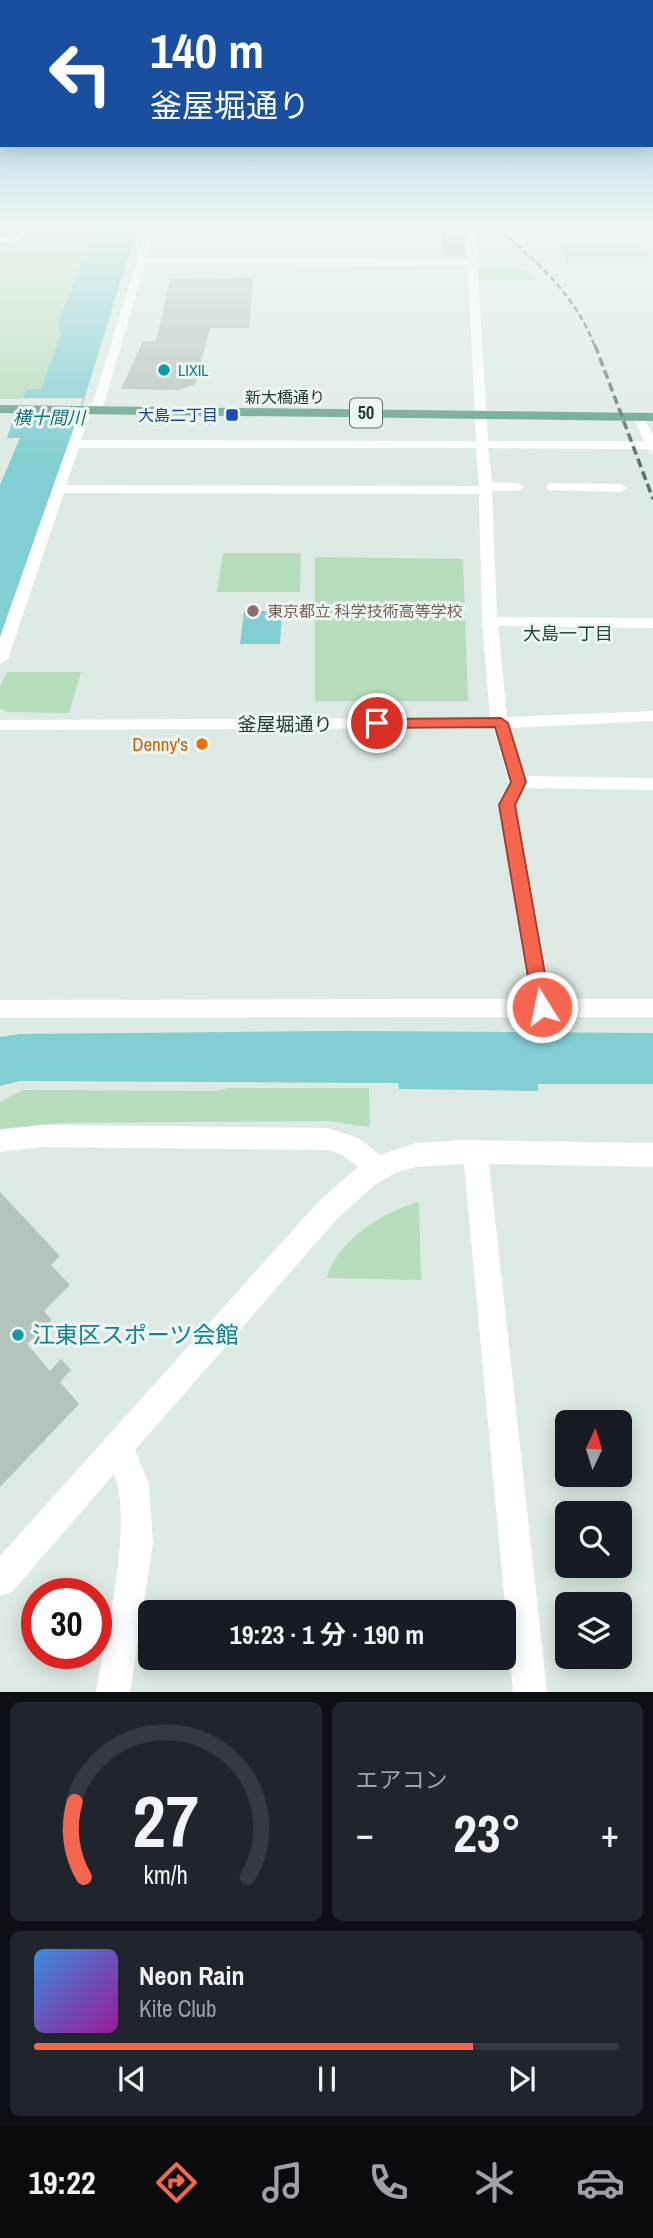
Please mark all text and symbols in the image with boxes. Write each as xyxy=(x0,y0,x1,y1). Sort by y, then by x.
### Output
text: 140 m xyxy=(150,17,264,83)
icon: left xyxy=(35,28,126,119)
text: 釜屋堀通り xyxy=(150,84,310,127)
place label: LIXIL xyxy=(178,359,209,381)
marker: LIXIL xyxy=(156,362,172,378)
street label: 新大橋通り xyxy=(245,386,325,408)
road number: 50 xyxy=(350,398,382,428)
place label: 大島二丁目 xyxy=(138,404,218,426)
water label: 横十間川 xyxy=(13,405,87,430)
marker: 大島二丁目 xyxy=(224,407,240,423)
place label: 東京都立 科学技術高等学校 xyxy=(267,600,463,622)
marker: 東京都立 科学技術高等学校 xyxy=(245,603,261,619)
district label: 大島一丁目 xyxy=(523,621,613,646)
pin xyxy=(347,693,407,753)
icon: arrive xyxy=(358,704,396,742)
street label: 釜屋堀通り xyxy=(237,711,333,737)
place label: Denny's xyxy=(132,731,188,757)
marker: Denny's xyxy=(194,736,210,752)
position arrow xyxy=(505,970,579,1044)
place label: 江東区スポーツ会館 xyxy=(32,1319,239,1350)
marker: 江東区スポーツ会館 xyxy=(10,1327,26,1343)
north arrow xyxy=(555,1410,632,1488)
map controls xyxy=(555,1410,632,1669)
button: search xyxy=(555,1501,632,1578)
speed limit sign: 30 xyxy=(21,1578,112,1669)
button: layers xyxy=(555,1592,632,1669)
text: 19:23 · 1 分 · 190 m xyxy=(230,1617,424,1652)
text: エアコン xyxy=(356,1764,448,1795)
text: 27 xyxy=(133,1773,199,1871)
text: 23° xyxy=(453,1798,521,1868)
text: − xyxy=(356,1808,374,1859)
text: + xyxy=(601,1808,619,1859)
text: km/h xyxy=(144,1858,188,1892)
text: Neon Rain xyxy=(139,1958,244,1993)
text: Kite Club xyxy=(139,1993,217,2024)
icon: previous xyxy=(113,2060,151,2098)
icon: pause xyxy=(308,2060,346,2098)
icon: next xyxy=(503,2060,541,2098)
icon: directions xyxy=(152,2158,201,2207)
icon: music xyxy=(258,2158,307,2207)
icon: phone xyxy=(364,2158,413,2207)
icon: climate xyxy=(470,2158,519,2207)
icon: car xyxy=(576,2158,625,2207)
text: 19:22 xyxy=(28,2161,96,2204)

